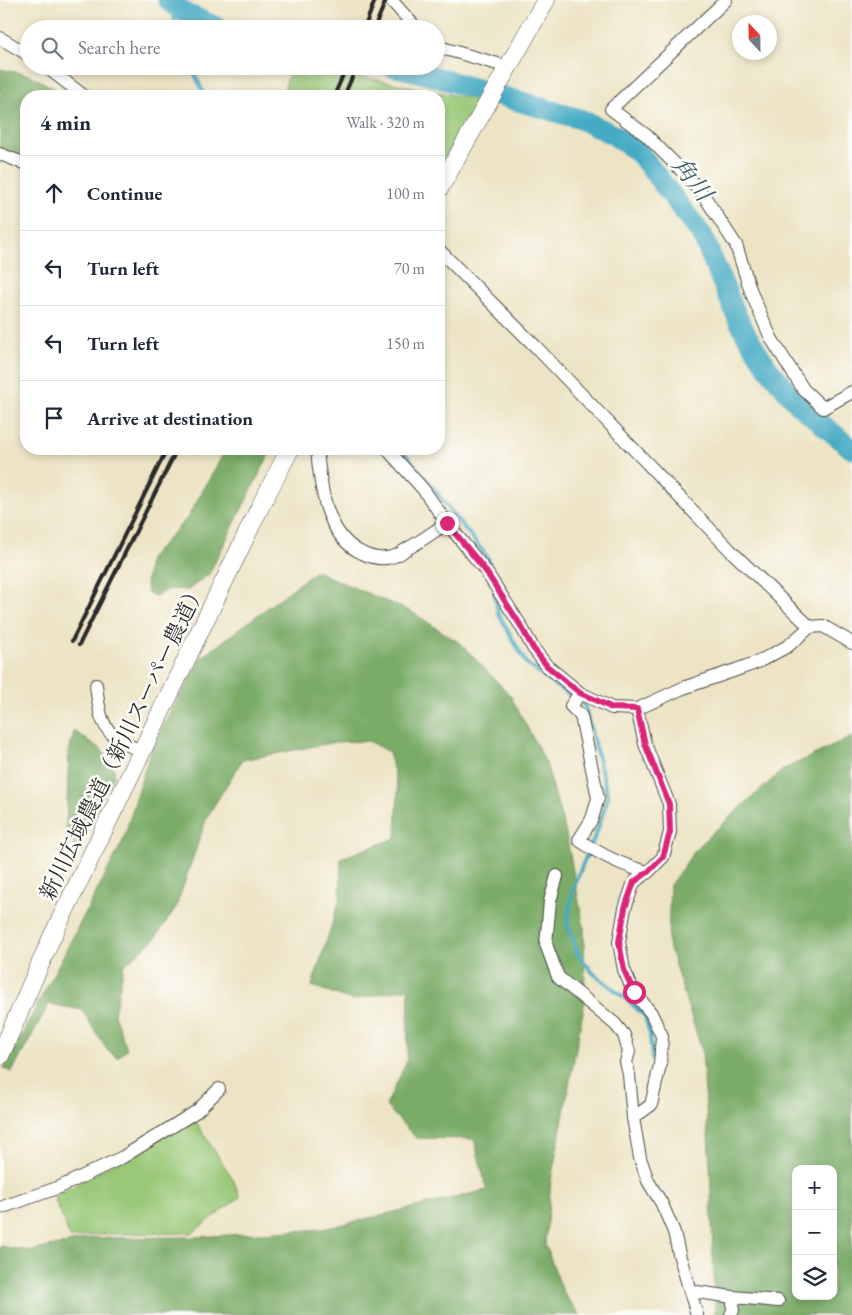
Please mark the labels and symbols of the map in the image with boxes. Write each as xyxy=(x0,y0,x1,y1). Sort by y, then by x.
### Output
north arrow xyxy=(732,15,777,60)
water label: 角川 xyxy=(665,150,721,210)
route end xyxy=(436,512,459,535)
street label: 新川広域農道（新川スーパー農道） xyxy=(33,578,212,905)
route start xyxy=(623,981,646,1004)

